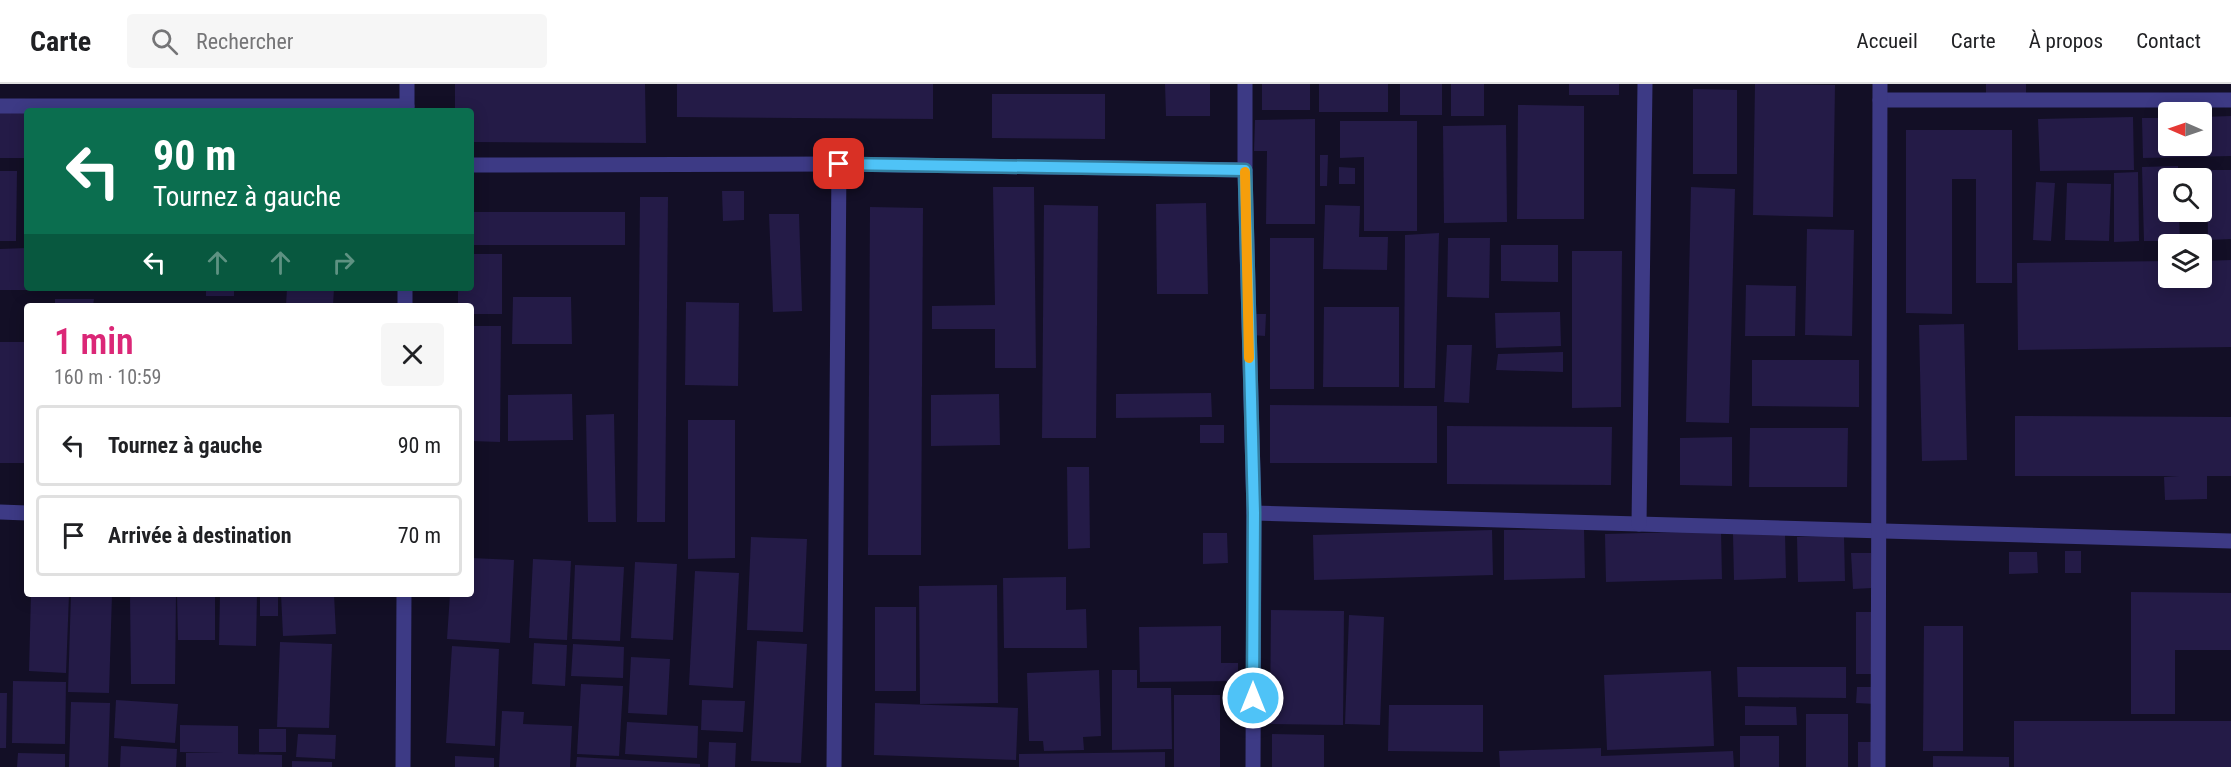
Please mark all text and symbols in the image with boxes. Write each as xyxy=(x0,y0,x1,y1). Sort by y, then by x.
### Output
search box xyxy=(127,14,547,68)
text: Carte xyxy=(30,25,91,58)
icon: search xyxy=(148,25,181,58)
text: Rechercher xyxy=(196,29,293,54)
text: Accueil xyxy=(1857,29,1918,53)
text: Carte xyxy=(1951,29,1996,53)
text: À propos xyxy=(2029,29,2103,53)
text: Contact xyxy=(2136,29,2201,53)
north arrow xyxy=(2158,102,2212,156)
map controls xyxy=(2158,102,2212,288)
text: 90 m xyxy=(153,131,236,180)
icon: left xyxy=(54,132,132,210)
pin xyxy=(813,138,864,189)
icon: arrive xyxy=(822,147,855,180)
button: search xyxy=(2158,168,2212,222)
text: Tournez à gauche xyxy=(153,181,341,213)
button: layers xyxy=(2158,234,2212,288)
icon: left xyxy=(138,246,171,279)
icon: ahead xyxy=(201,246,234,279)
icon: ahead xyxy=(264,246,297,279)
icon: right xyxy=(327,246,360,279)
text: 1 min xyxy=(54,321,134,363)
button: close xyxy=(381,323,444,386)
text: 160 m · 10:59 xyxy=(54,365,161,389)
icon: left xyxy=(57,429,90,462)
text: Tournez à gauche xyxy=(108,433,262,458)
text: 90 m xyxy=(398,433,441,458)
icon: arrive xyxy=(57,519,90,552)
text: Arrivée à destination xyxy=(108,523,292,548)
text: 70 m xyxy=(398,523,441,548)
position arrow xyxy=(1221,666,1285,730)

